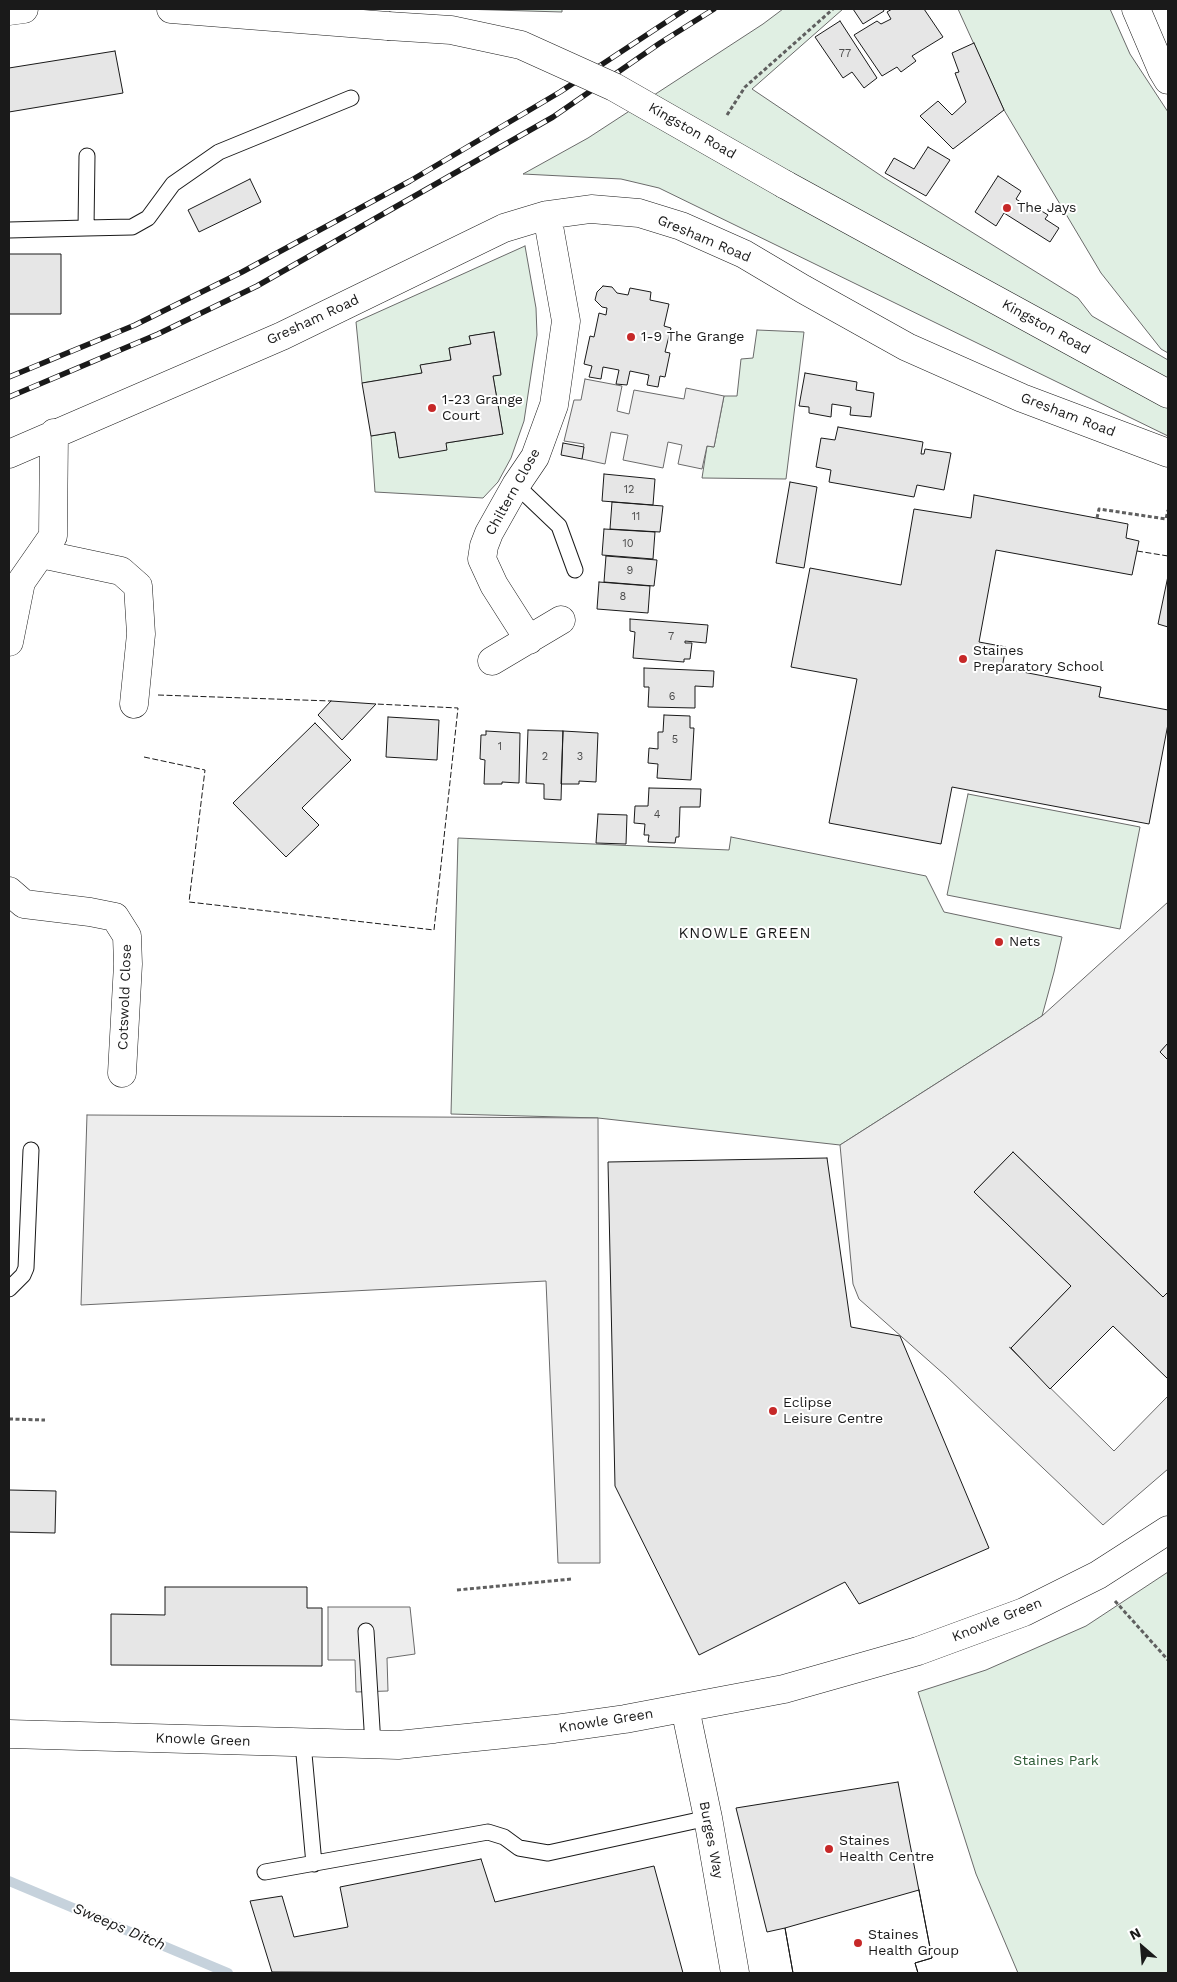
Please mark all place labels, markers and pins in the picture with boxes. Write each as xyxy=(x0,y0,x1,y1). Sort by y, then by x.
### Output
place label: The Jays xyxy=(1017,200,1076,216)
marker: The Jays xyxy=(1001,202,1013,214)
place label: 1-9 The Grange xyxy=(641,329,744,345)
marker: 1-9 The Grange xyxy=(625,331,637,343)
place label: 1-23 Grange Court xyxy=(442,392,523,424)
marker: 1-23 Grange Court xyxy=(426,402,438,414)
place label: Staines Preparatory School xyxy=(973,643,1104,676)
marker: Staines Preparatory School xyxy=(957,653,969,665)
place label: Nets xyxy=(1009,934,1040,950)
marker: Nets xyxy=(993,936,1005,948)
place label: Eclipse Leisure Centre xyxy=(783,1395,883,1428)
marker: Eclipse Leisure Centre xyxy=(767,1405,779,1417)
place label: Staines Health Centre xyxy=(839,1833,934,1865)
marker: Staines Health Centre xyxy=(823,1843,835,1855)
place label: Staines Health Group xyxy=(868,1927,959,1960)
marker: Staines Health Group xyxy=(852,1937,864,1949)

